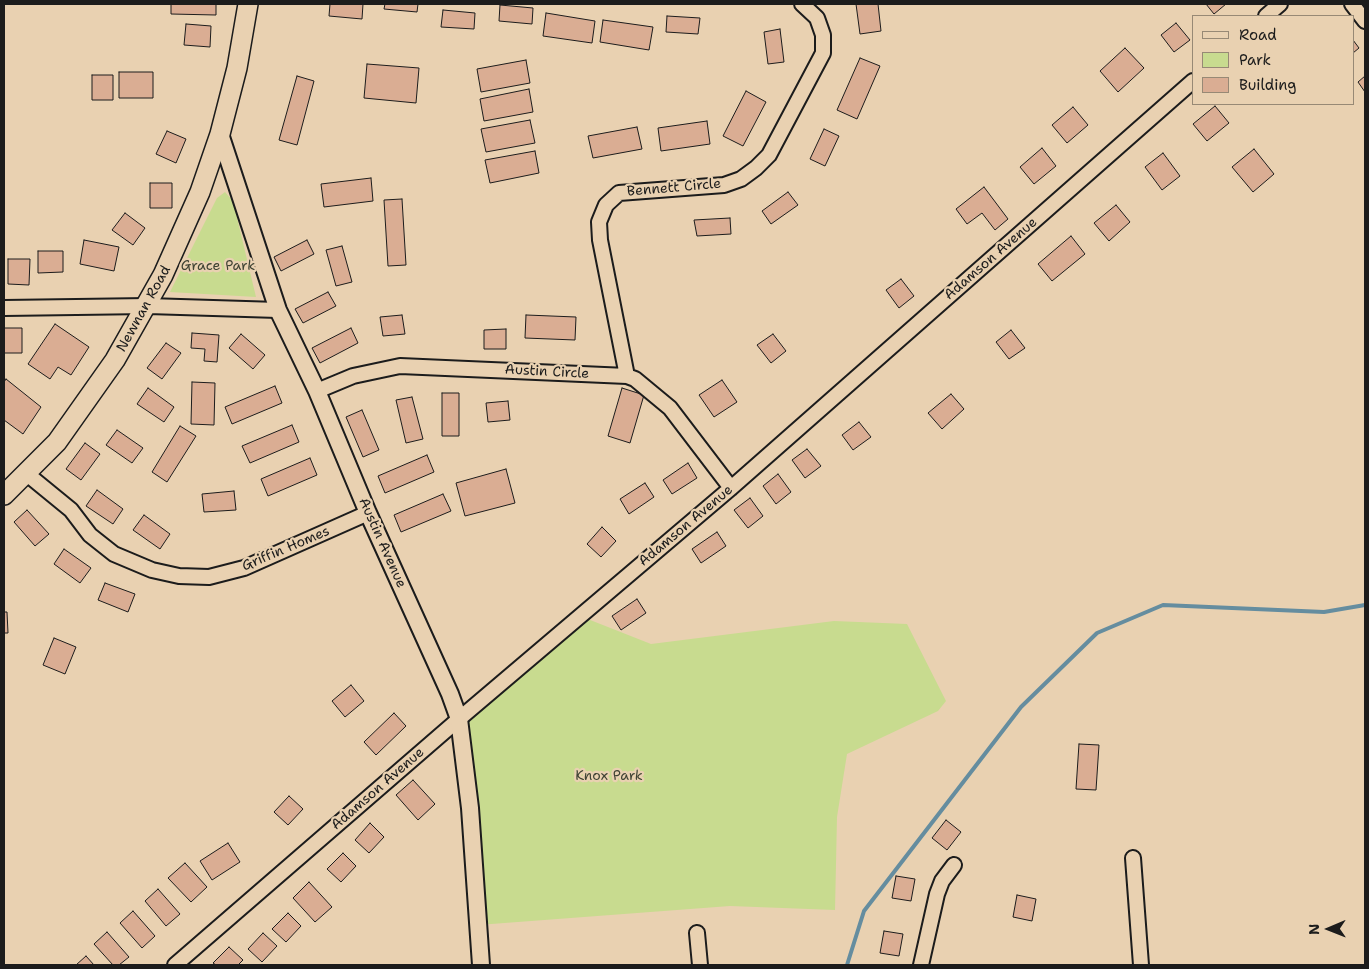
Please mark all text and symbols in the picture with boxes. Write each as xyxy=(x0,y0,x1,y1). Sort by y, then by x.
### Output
legend xyxy=(1192,15,1354,105)
text: Road xyxy=(1239,25,1277,45)
text: Park xyxy=(1239,50,1271,70)
text: Building xyxy=(1239,75,1296,95)
street label: Bennett Circle xyxy=(626,176,722,200)
street label: Adamson Avenue xyxy=(941,214,1041,304)
park label: Grace Park xyxy=(181,258,255,274)
street label: Newnan Road xyxy=(113,263,175,355)
street label: Austin Circle xyxy=(504,361,590,383)
street label: Adamson Avenue xyxy=(636,482,736,570)
street label: Austin Avenue xyxy=(355,495,409,591)
street label: Griffin Homes xyxy=(240,523,332,575)
street label: Adamson Avenue xyxy=(328,744,428,834)
park label: Knox Park xyxy=(575,768,643,784)
north arrow xyxy=(1304,904,1354,954)
text: N xyxy=(1305,924,1323,935)

